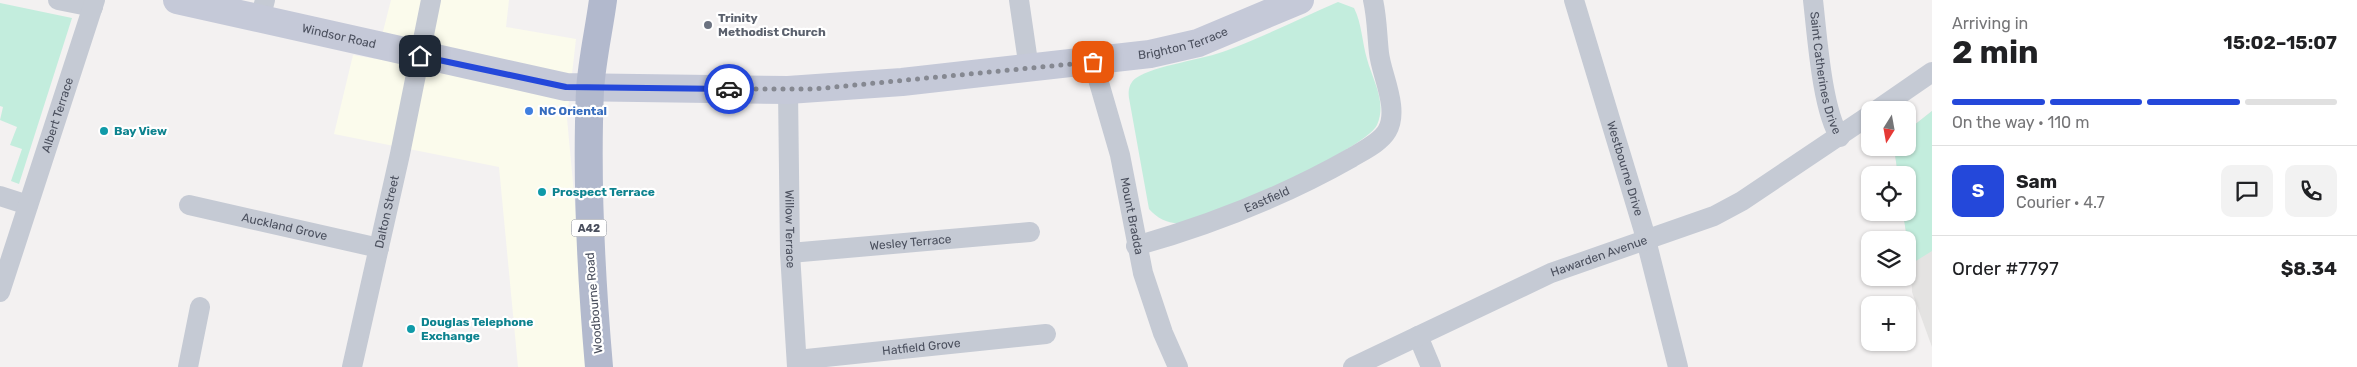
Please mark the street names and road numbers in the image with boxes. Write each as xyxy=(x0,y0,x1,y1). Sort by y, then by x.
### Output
street label: Saint Catherines Drive xyxy=(1807,11,1844,137)
street label: Windsor Road xyxy=(301,21,377,51)
street label: Brighton Terrace xyxy=(1137,24,1230,62)
street label: Albert Terrace xyxy=(39,75,76,155)
street label: Westbourne Drive xyxy=(1604,119,1646,218)
street label: Dalton Street xyxy=(372,174,402,250)
street label: Mount Bradda xyxy=(1118,176,1146,256)
street label: Eastfield xyxy=(1242,183,1292,215)
street label: Willow Terrace xyxy=(782,190,798,269)
street label: Auckland Grove xyxy=(240,210,329,243)
road number: A42 xyxy=(572,220,606,237)
street label: Wesley Terrace xyxy=(869,232,952,253)
street label: Hawarden Avenue xyxy=(1549,233,1649,280)
street label: Woodbourne Road xyxy=(583,252,605,354)
street label: Hatfield Grove xyxy=(881,336,961,358)

